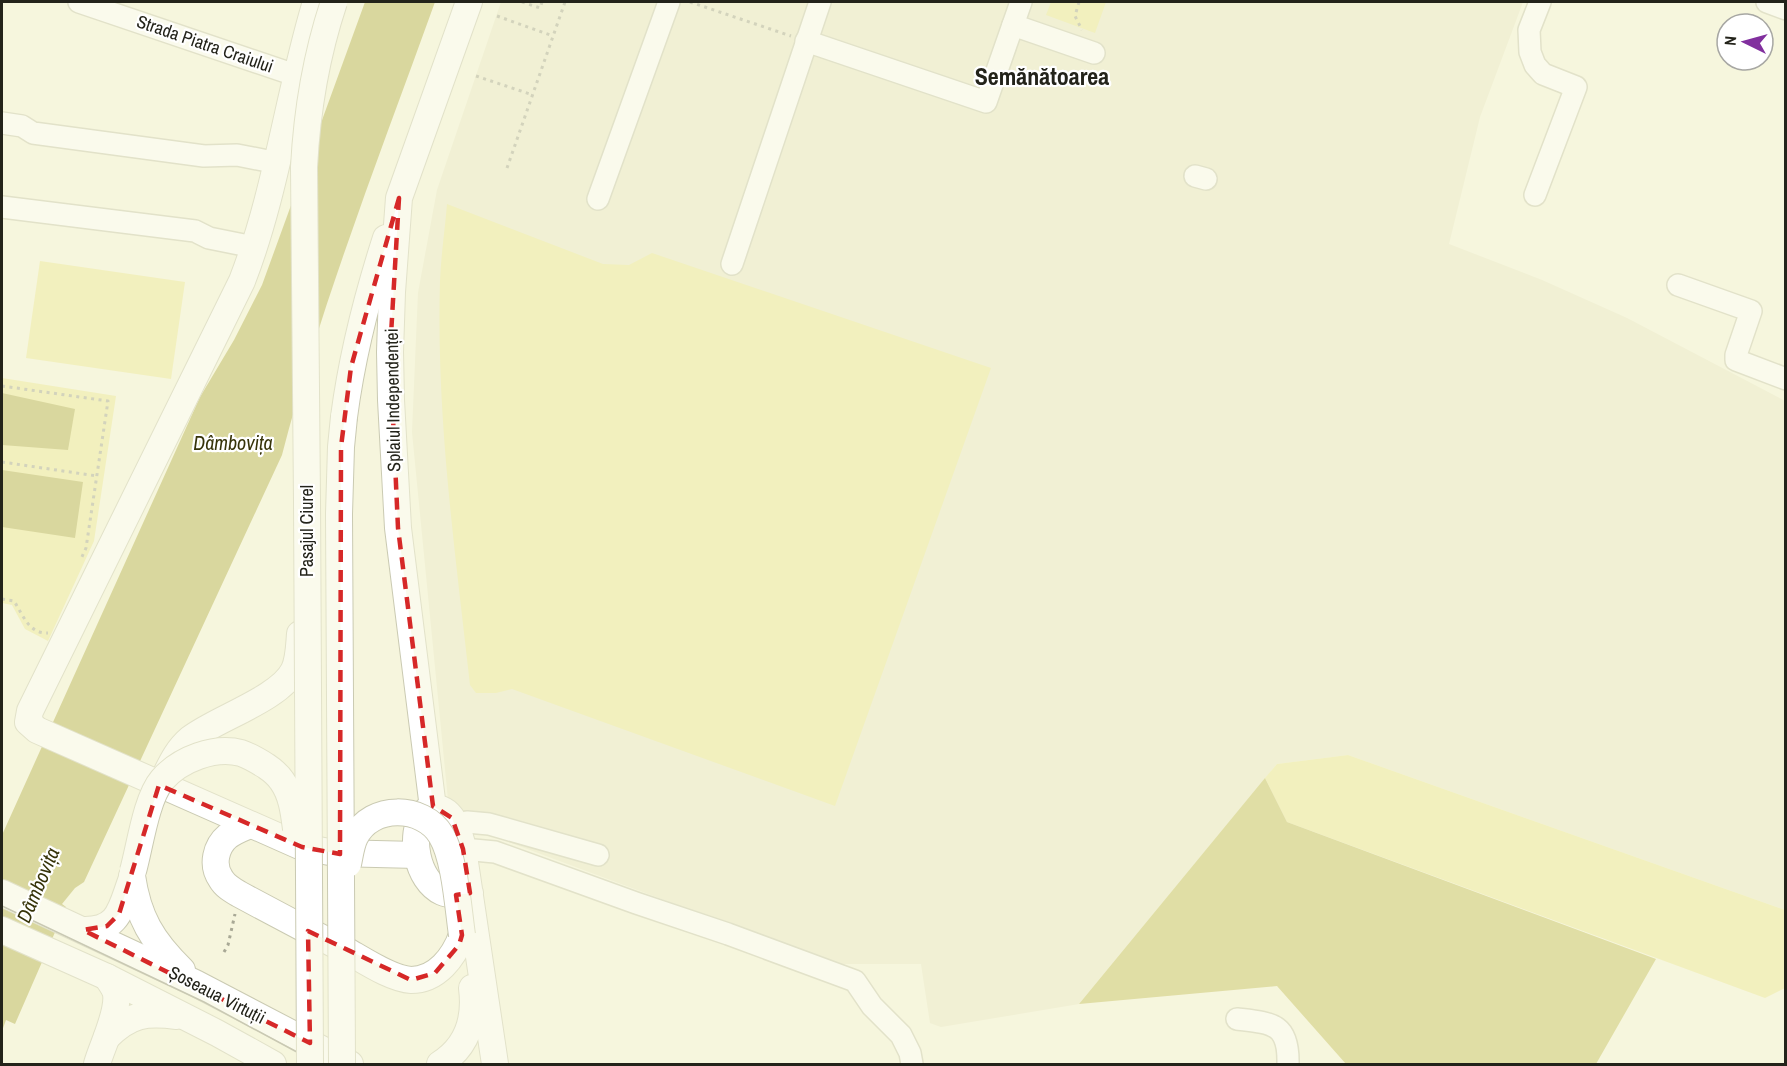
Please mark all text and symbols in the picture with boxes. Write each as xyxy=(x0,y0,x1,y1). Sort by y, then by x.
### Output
street label: Strada Piatra Craiului xyxy=(134,8,277,79)
north arrow xyxy=(1715,12,1775,72)
text: N xyxy=(1719,35,1741,46)
district label: Semănătoarea xyxy=(975,60,1109,92)
street label: Splaiul Independenței xyxy=(379,328,406,472)
water label: Dâmbovița xyxy=(193,429,273,456)
street label: Pasajul Ciurel xyxy=(294,485,319,577)
water label: Dâmbovița xyxy=(10,843,65,927)
street label: Șoseaua Virtuții xyxy=(165,959,270,1030)

